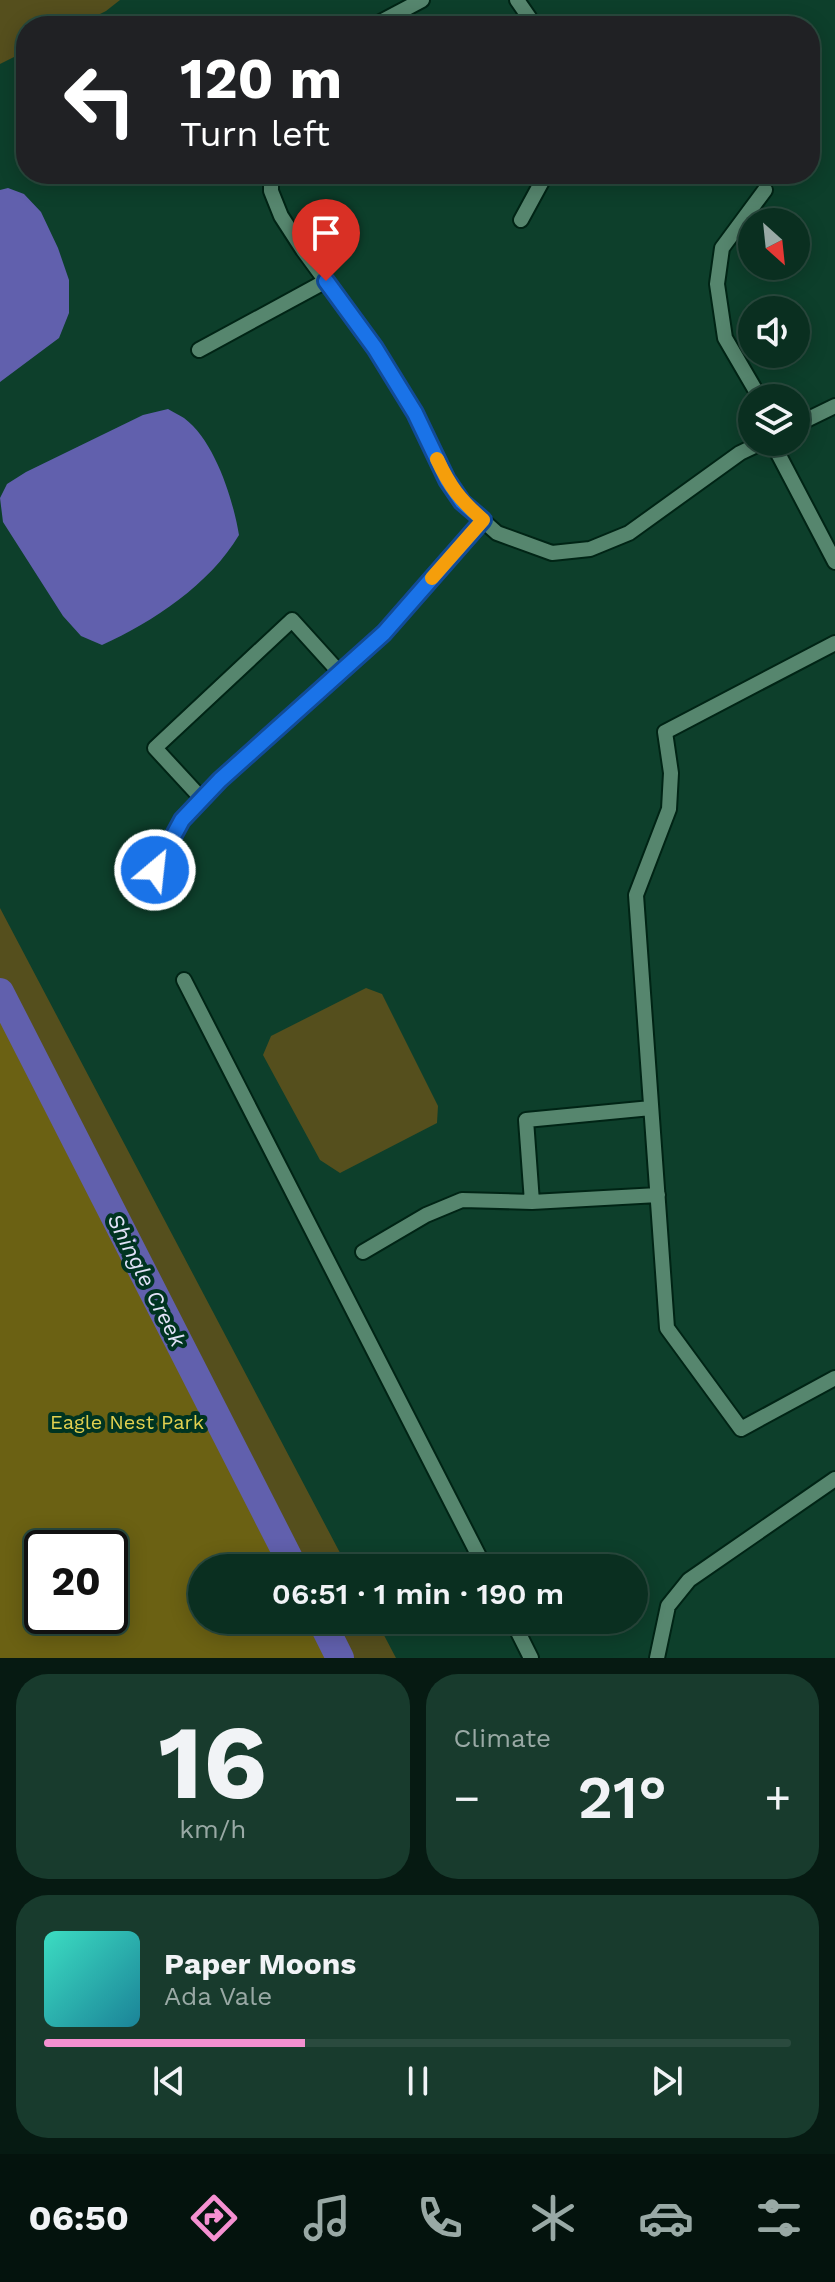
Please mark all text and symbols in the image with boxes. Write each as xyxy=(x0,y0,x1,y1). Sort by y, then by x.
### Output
text: 120 m xyxy=(180,46,342,112)
icon: left xyxy=(48,48,152,152)
text: Turn left xyxy=(180,113,330,155)
pin xyxy=(292,199,360,281)
north arrow xyxy=(738,208,810,280)
map controls xyxy=(738,208,810,456)
icon: arrive xyxy=(304,211,348,255)
button: sound xyxy=(738,296,810,368)
button: layers xyxy=(738,384,810,456)
position arrow xyxy=(113,828,197,912)
water label: Shingle Creek xyxy=(102,1209,191,1352)
park label: Eagle Nest Park xyxy=(50,1410,204,1434)
speed limit sign: 20 xyxy=(24,1530,128,1634)
text: 06:51 · 1 min · 190 m xyxy=(272,1576,564,1611)
text: 16 xyxy=(158,1701,267,1823)
text: Climate xyxy=(454,1723,551,1753)
text: 21° xyxy=(578,1762,667,1833)
text: − xyxy=(454,1772,480,1824)
text: + xyxy=(764,1772,791,1824)
text: km/h xyxy=(179,1814,246,1844)
text: Paper Moons xyxy=(164,1946,356,1981)
text: Ada Vale xyxy=(164,1981,272,2011)
icon: previous xyxy=(147,2059,191,2103)
icon: pause xyxy=(396,2059,440,2103)
icon: next xyxy=(645,2059,689,2103)
icon: directions xyxy=(186,2190,242,2246)
icon: music xyxy=(299,2190,355,2246)
icon: phone xyxy=(412,2190,468,2246)
icon: climate xyxy=(525,2190,581,2246)
icon: car xyxy=(638,2190,694,2246)
icon: filters xyxy=(751,2190,807,2246)
text: 06:50 xyxy=(28,2197,129,2239)

